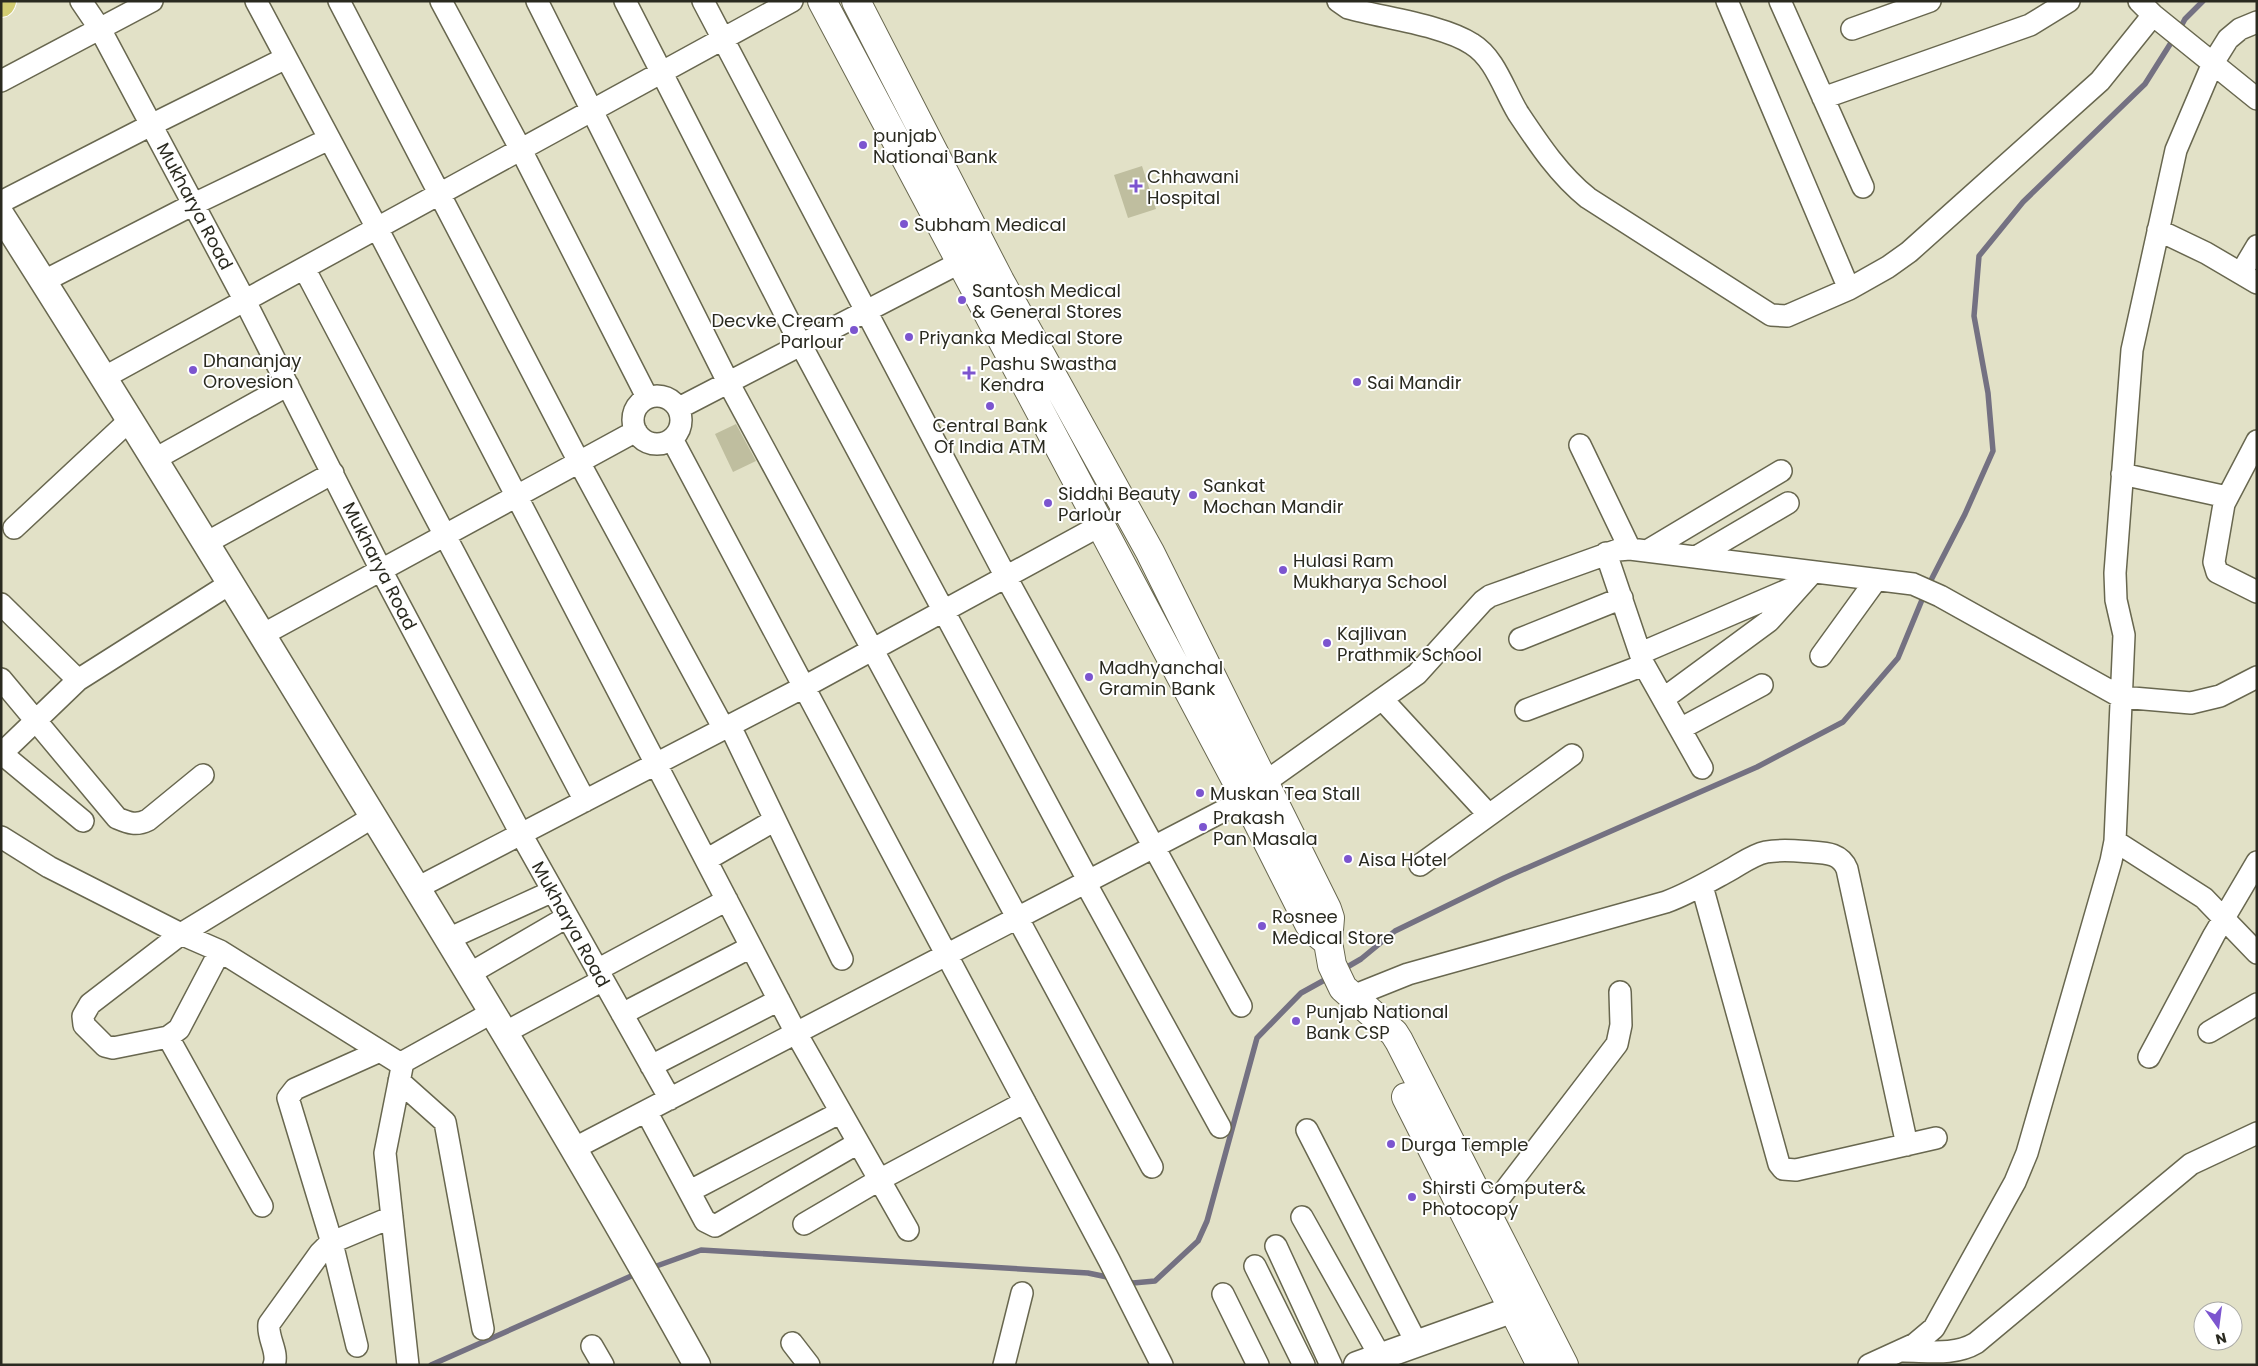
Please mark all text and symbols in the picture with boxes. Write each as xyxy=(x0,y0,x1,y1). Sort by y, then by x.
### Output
place label: punjab Nationai Bank xyxy=(873,123,998,169)
street label: Mukharya Road xyxy=(151,138,239,274)
marker: punjab Nationai Bank xyxy=(857,139,869,151)
place label: Chhawani Hospital xyxy=(1147,164,1239,210)
marker: Chhawani Hospital xyxy=(1129,179,1143,193)
place label: Subham Medical xyxy=(914,212,1066,237)
marker: Subham Medical xyxy=(898,218,910,230)
place label: Santosh Medical & General Stores xyxy=(972,278,1122,324)
marker: Santosh Medical & General Stores xyxy=(956,294,968,306)
place label: Decvke Cream Parlour xyxy=(711,308,844,354)
marker: Decvke Cream Parlour xyxy=(848,324,860,336)
place label: Priyanka Medical Store xyxy=(919,325,1123,350)
marker: Priyanka Medical Store xyxy=(903,331,915,343)
place label: Dhananjay Orovesion xyxy=(203,348,301,394)
place label: Pashu Swastha Kendra xyxy=(980,351,1117,397)
marker: Dhananjay Orovesion xyxy=(187,364,199,376)
marker: Pashu Swastha Kendra xyxy=(962,366,976,380)
place label: Sai Mandir xyxy=(1367,370,1462,395)
marker: Sai Mandir xyxy=(1351,376,1363,388)
marker: Central Bank Of India ATM xyxy=(984,400,996,412)
place label: Central Bank Of India ATM xyxy=(932,413,1048,459)
place label: Sankat Mochan Mandir xyxy=(1203,473,1344,519)
place label: Siddhi Beauty Parlour xyxy=(1058,481,1181,527)
marker: Sankat Mochan Mandir xyxy=(1187,489,1199,501)
marker: Siddhi Beauty Parlour xyxy=(1042,497,1054,509)
street label: Mukharya Road xyxy=(337,498,423,634)
place label: Hulasi Ram Mukharya School xyxy=(1293,548,1447,594)
marker: Hulasi Ram Mukharya School xyxy=(1277,564,1289,576)
place label: Kajlivan Prathmik School xyxy=(1337,621,1482,667)
marker: Kajlivan Prathmik School xyxy=(1321,637,1333,649)
place label: Madhyanchal Gramin Bank xyxy=(1099,655,1223,701)
marker: Madhyanchal Gramin Bank xyxy=(1083,671,1095,683)
place label: Muskan Tea Stall xyxy=(1210,781,1360,806)
marker: Muskan Tea Stall xyxy=(1194,787,1206,799)
place label: Prakash Pan Masala xyxy=(1213,805,1318,851)
marker: Prakash Pan Masala xyxy=(1197,821,1209,833)
place label: Aisa Hotel xyxy=(1358,847,1447,872)
marker: Aisa Hotel xyxy=(1342,853,1354,865)
street label: Mukharya Road xyxy=(526,856,616,992)
place label: Rosnee Medical Store xyxy=(1272,904,1394,950)
marker: Rosnee Medical Store xyxy=(1256,920,1268,932)
place label: Punjab National Bank CSP xyxy=(1306,999,1449,1045)
marker: Punjab National Bank CSP xyxy=(1290,1015,1302,1027)
place label: Durga Temple xyxy=(1401,1132,1528,1157)
marker: Durga Temple xyxy=(1385,1138,1397,1150)
place label: Shirsti Computer& Photocopy xyxy=(1422,1175,1586,1221)
marker: Shirsti Computer& Photocopy xyxy=(1406,1191,1418,1203)
north arrow xyxy=(2193,1301,2243,1351)
text: N xyxy=(2214,1328,2229,1350)

